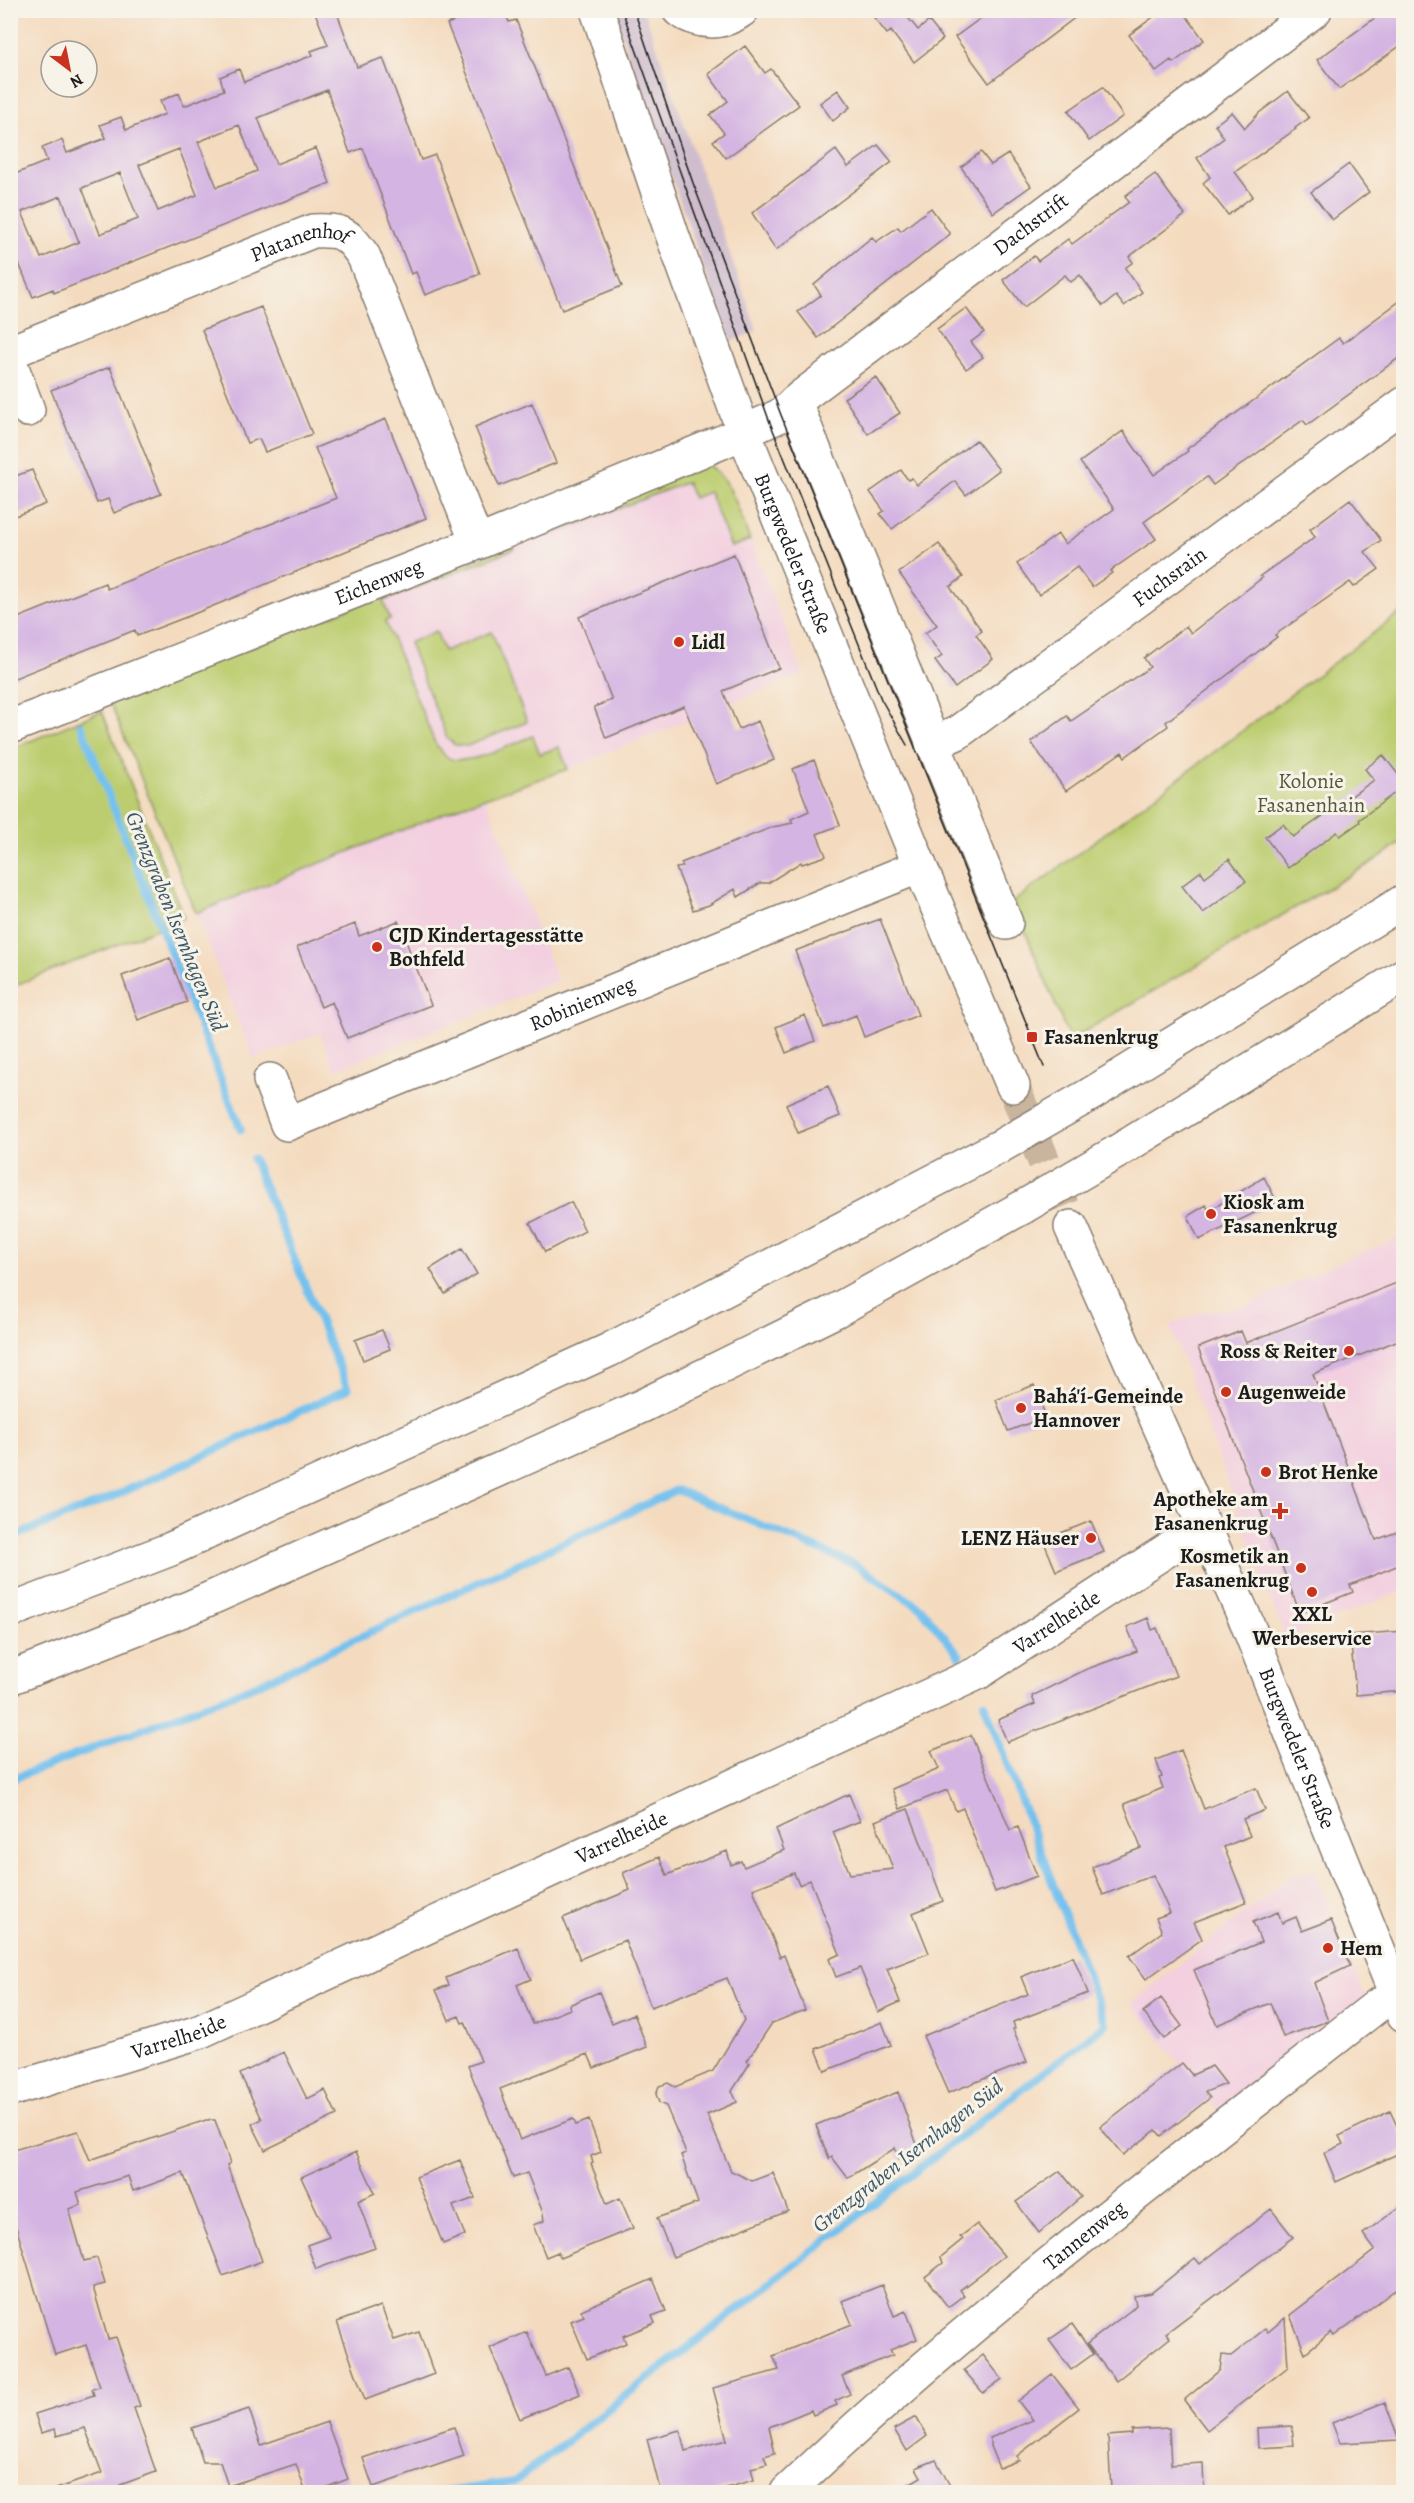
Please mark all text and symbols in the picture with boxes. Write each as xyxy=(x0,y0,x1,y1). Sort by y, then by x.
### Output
north arrow xyxy=(39,39,99,99)
text: N xyxy=(65,68,87,93)
street label: Dachstrift xyxy=(987,187,1074,262)
street label: Platanenhof xyxy=(246,217,360,269)
street label: Burgwedeler Straße xyxy=(748,469,838,638)
street label: Fuchsrain xyxy=(1127,540,1212,613)
street label: Eichenweg xyxy=(330,552,427,612)
place label: Lidl xyxy=(691,628,726,656)
marker: Lidl xyxy=(672,635,686,649)
park label: Kolonie Fasanenhain xyxy=(1257,767,1365,819)
water label: Grenzgraben Isernhagen Süd xyxy=(118,807,234,1036)
place label: CJD Kindertagesstätte Bothfeld xyxy=(389,921,584,973)
marker: CJD Kindertagesstätte Bothfeld xyxy=(370,940,384,954)
street label: Robinienweg xyxy=(525,969,640,1038)
place label: Fasanenkrug xyxy=(1044,1023,1158,1051)
marker: Fasanenkrug xyxy=(1025,1030,1039,1044)
place label: Kiosk am Fasanenkrug xyxy=(1223,1188,1337,1240)
marker: Kiosk am Fasanenkrug xyxy=(1204,1207,1218,1221)
place label: Ross & Reiter xyxy=(1220,1337,1337,1365)
marker: Ross & Reiter xyxy=(1342,1344,1356,1358)
place label: Augenweide xyxy=(1237,1378,1346,1406)
place label: Bahá'í-Gemeinde Hannover xyxy=(1033,1382,1183,1434)
marker: Augenweide xyxy=(1219,1385,1233,1399)
marker: Bahá'í-Gemeinde Hannover xyxy=(1014,1401,1028,1415)
place label: Brot Henke xyxy=(1278,1458,1378,1486)
marker: Brot Henke xyxy=(1259,1465,1273,1479)
place label: Apotheke am Fasanenkrug xyxy=(1153,1485,1268,1537)
marker: Apotheke am Fasanenkrug xyxy=(1273,1504,1287,1518)
place label: LENZ Häuser xyxy=(961,1524,1079,1552)
marker: LENZ Häuser xyxy=(1084,1531,1098,1545)
place label: Kosmetik an Fasanenkrug xyxy=(1175,1542,1289,1594)
marker: Kosmetik an Fasanenkrug xyxy=(1294,1561,1308,1575)
street label: Varrelheide xyxy=(1007,1583,1105,1661)
marker: XXL Werbeservice xyxy=(1305,1585,1319,1599)
place label: XXL Werbeservice xyxy=(1252,1600,1372,1652)
street label: Burgwedeler Straße xyxy=(1252,1663,1342,1833)
street label: Varrelheide xyxy=(570,1804,672,1871)
place label: Hem xyxy=(1340,1934,1383,1962)
marker: Hem xyxy=(1321,1941,1335,1955)
street label: Varrelheide xyxy=(127,2007,231,2066)
water label: Grenzgraben Isernhagen Süd xyxy=(806,2072,1009,2240)
street label: Tannenweg xyxy=(1037,2194,1132,2277)

